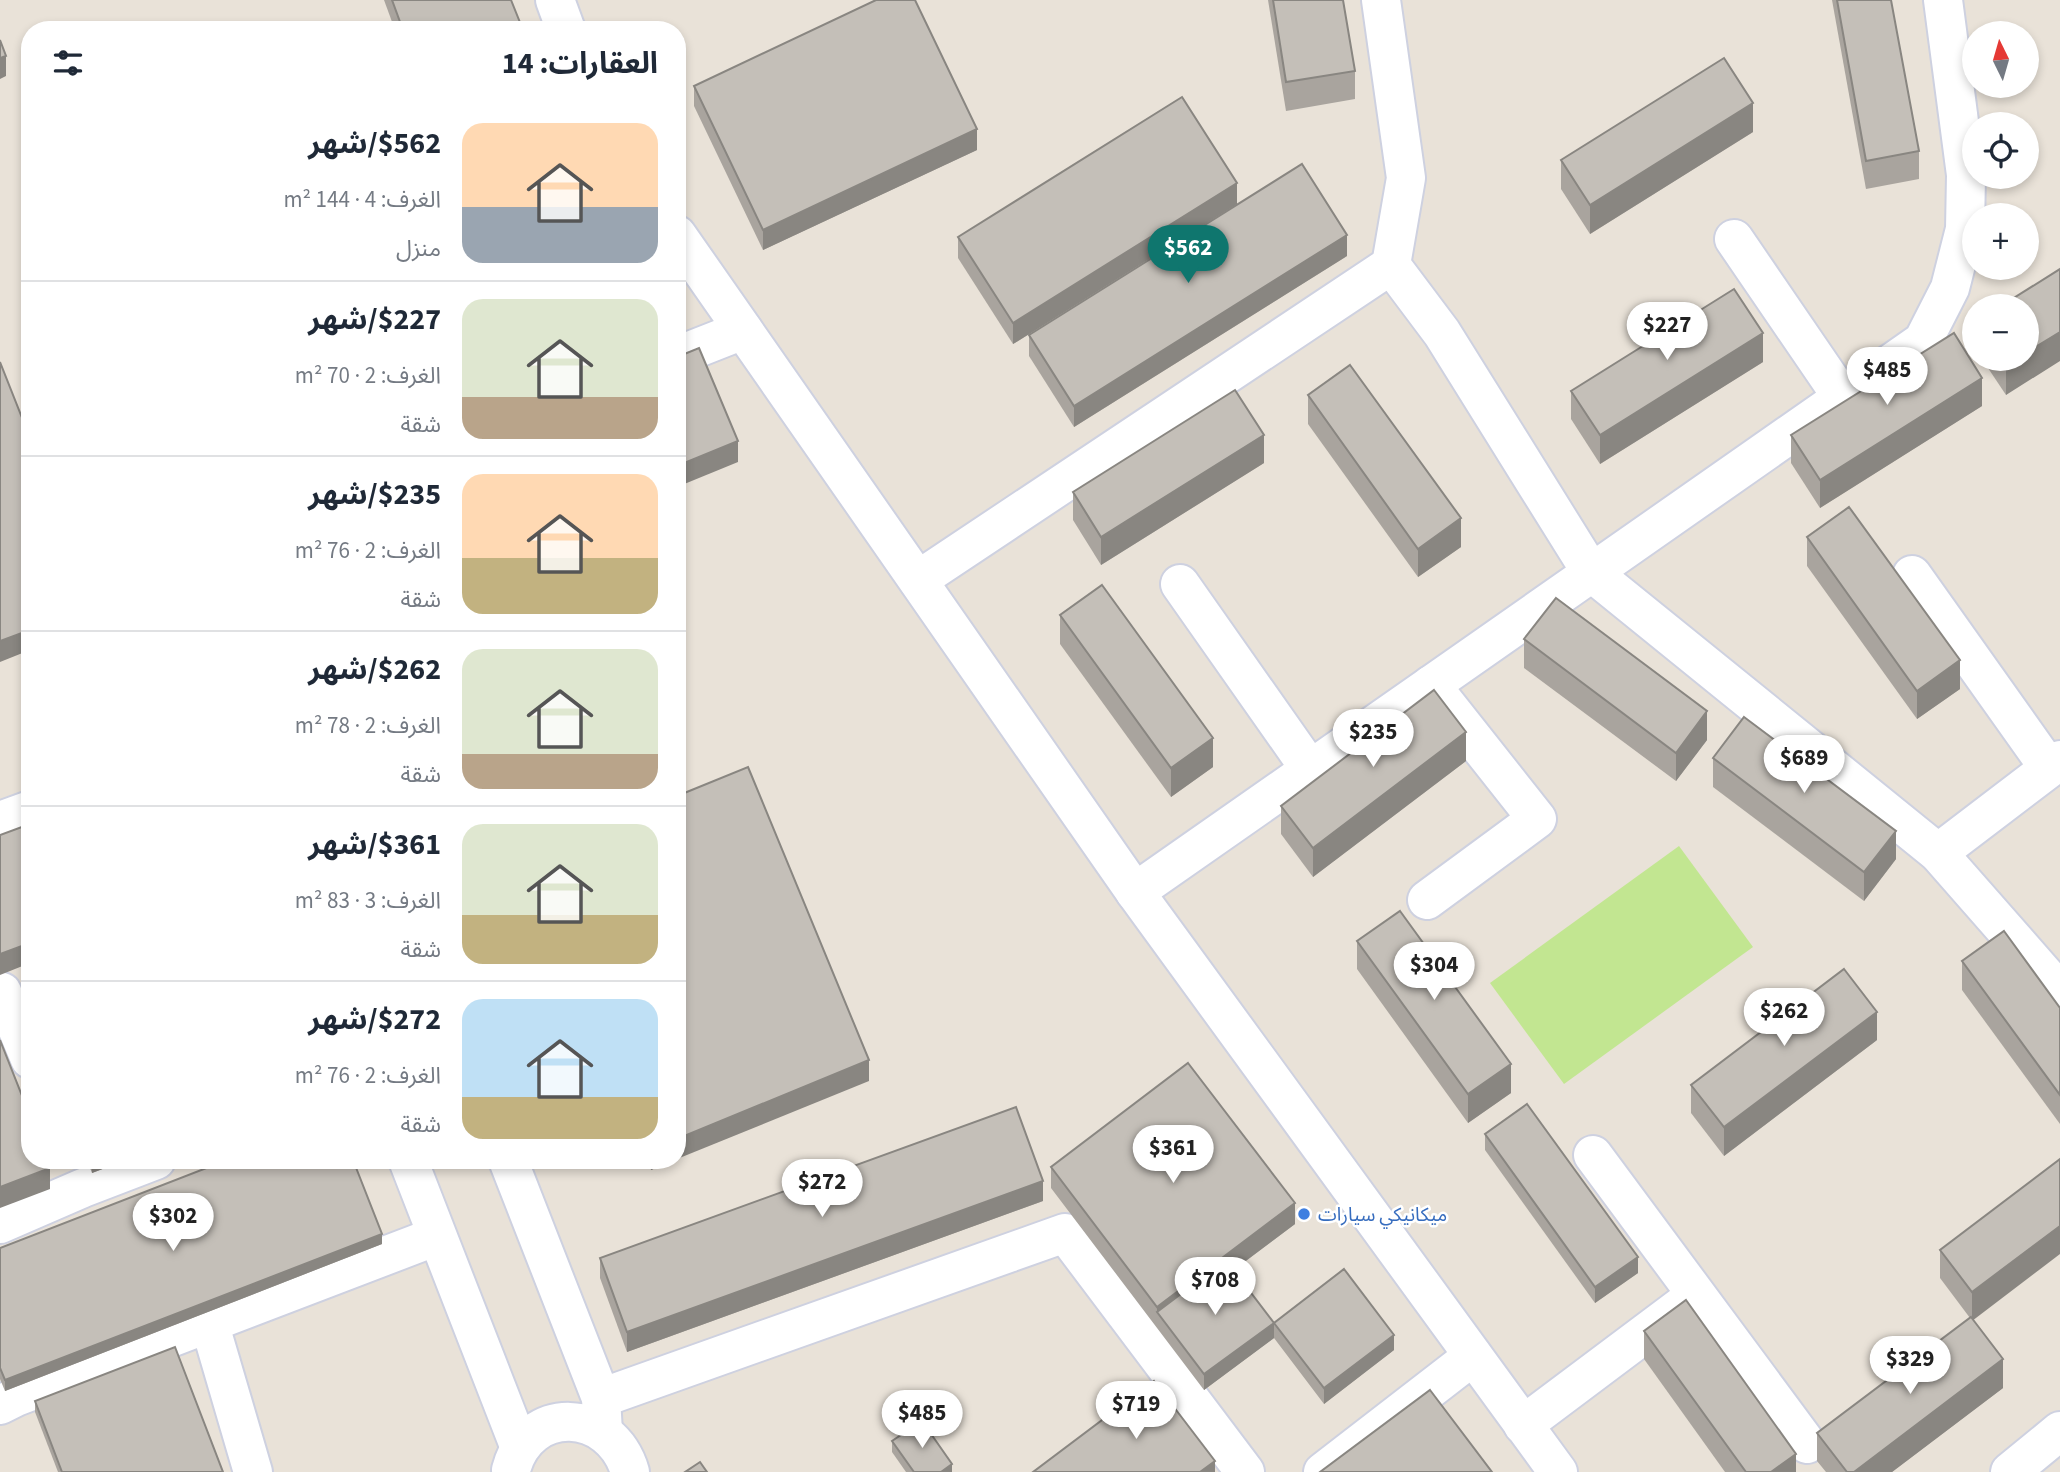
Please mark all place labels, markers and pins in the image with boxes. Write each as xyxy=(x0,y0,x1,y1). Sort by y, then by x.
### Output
pin: $562 xyxy=(1147,226,1229,285)
pin: $227 xyxy=(1626,302,1708,362)
pin: $485 xyxy=(1846,348,1928,407)
pin: $235 xyxy=(1332,710,1414,769)
pin: $689 xyxy=(1763,736,1845,795)
pin: $304 xyxy=(1393,942,1475,1002)
pin: $262 xyxy=(1743,988,1825,1048)
pin: $361 xyxy=(1132,1126,1214,1185)
pin: $272 xyxy=(781,1160,863,1219)
pin: $302 xyxy=(132,1194,214,1253)
place label: ميكانيكي سيارات xyxy=(1318,1202,1447,1229)
marker: ميكانيكي سيارات xyxy=(1296,1206,1312,1222)
pin: $708 xyxy=(1174,1258,1256,1317)
pin: $329 xyxy=(1869,1336,1951,1396)
pin: $719 xyxy=(1095,1382,1177,1441)
pin: $485 xyxy=(881,1390,963,1450)

